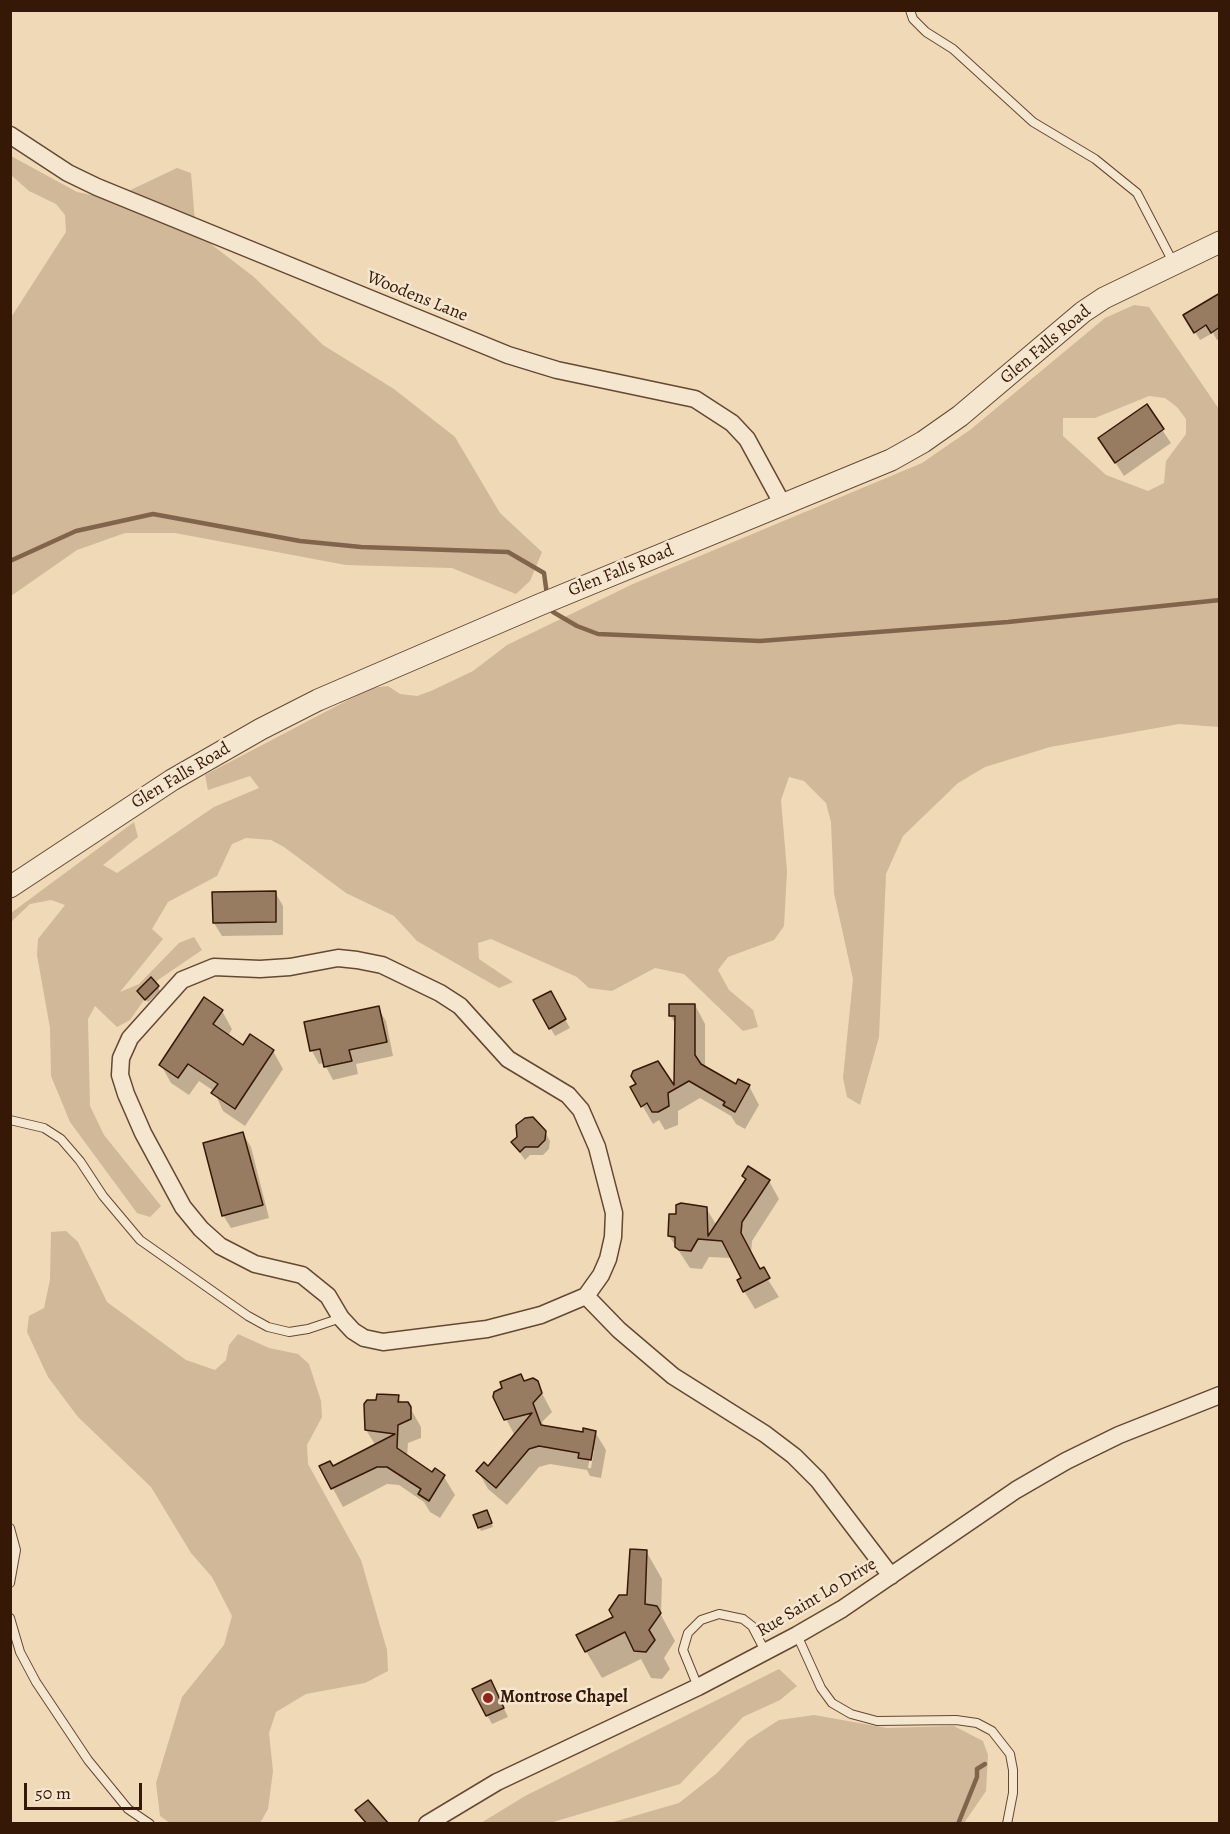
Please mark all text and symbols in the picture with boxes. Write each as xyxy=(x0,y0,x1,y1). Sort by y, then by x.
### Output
street label: Woodens Lane xyxy=(363,267,471,327)
street label: Glen Falls Road xyxy=(996,301,1096,389)
street label: Glen Falls Road xyxy=(565,540,677,602)
street label: Glen Falls Road xyxy=(128,738,234,814)
street label: Rue Saint Lo Drive xyxy=(753,1554,881,1642)
place label: Montrose Chapel xyxy=(500,1687,628,1709)
marker: Montrose Chapel xyxy=(481,1691,495,1705)
scale bar xyxy=(27,1771,146,1809)
text: 50 m xyxy=(35,1781,71,1805)

